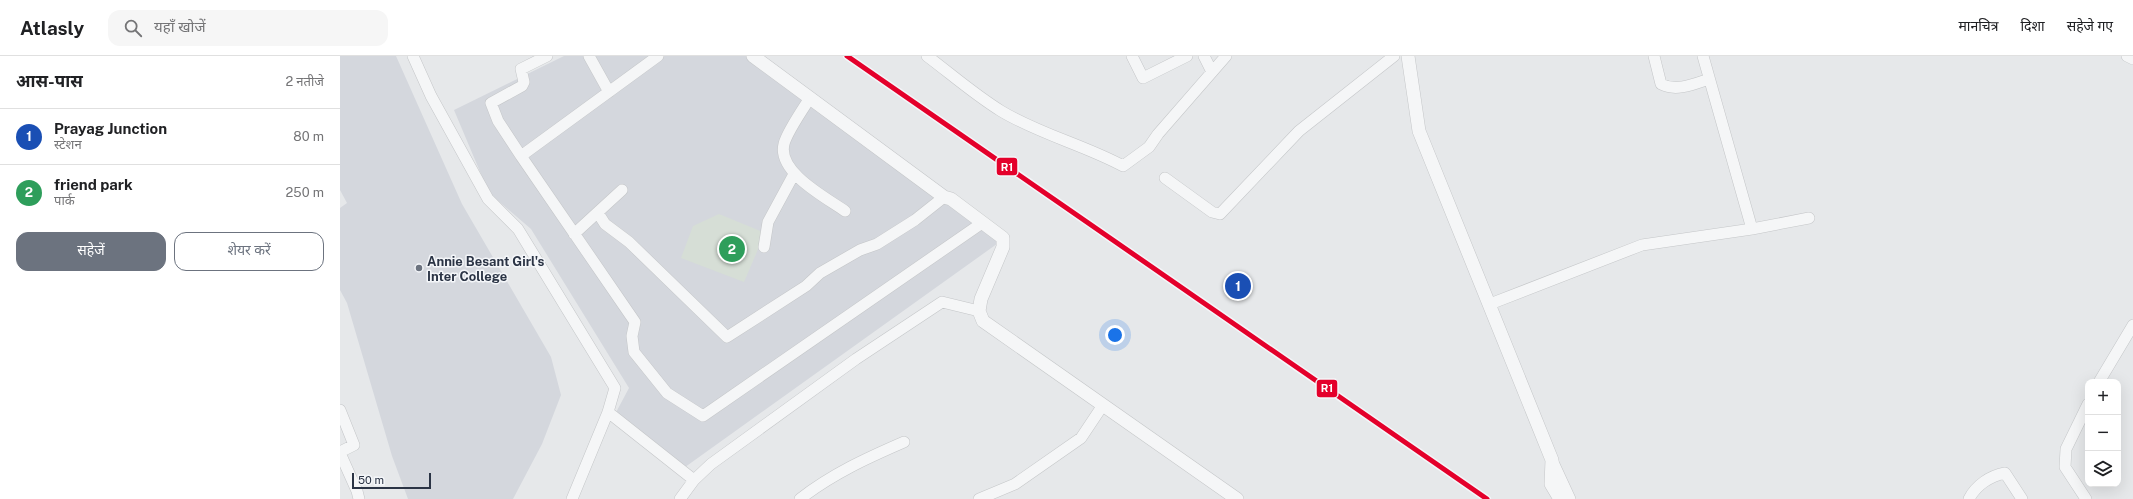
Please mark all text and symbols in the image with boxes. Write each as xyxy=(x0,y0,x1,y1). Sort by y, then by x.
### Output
search box xyxy=(108,10,388,46)
text: Atlasly xyxy=(20,17,84,39)
icon: search xyxy=(122,17,144,39)
text: यहाँ खोजें xyxy=(154,18,206,35)
text: मानचित्र xyxy=(1958,18,1998,34)
text: दिशा xyxy=(2020,18,2045,34)
text: सहेजे गए xyxy=(2067,18,2113,34)
text: आस-पास xyxy=(16,71,83,91)
text: 2 नतीजे xyxy=(285,74,324,89)
text: Prayag Junction xyxy=(54,120,167,137)
text: 1 xyxy=(26,129,32,144)
text: 80 m xyxy=(293,129,324,144)
text: स्टेशन xyxy=(54,137,82,152)
line badge: R1 xyxy=(996,157,1018,176)
text: R1 xyxy=(1001,161,1013,173)
text: friend park xyxy=(54,176,133,193)
text: 2 xyxy=(25,185,33,200)
text: 250 m xyxy=(286,185,324,200)
text: पार्क xyxy=(54,193,75,208)
button: सहेजें xyxy=(16,232,166,271)
button: शेयर करें xyxy=(174,232,324,271)
pin: 2 xyxy=(719,234,745,264)
place label: Annie Besant Girl's Inter College xyxy=(427,254,544,284)
marker: Annie Besant Girl's Inter College xyxy=(414,263,424,273)
pin: 1 xyxy=(1225,271,1251,301)
your location xyxy=(1105,325,1125,345)
line badge: R1 xyxy=(1316,379,1338,398)
map controls xyxy=(2085,379,2121,487)
button: + xyxy=(2085,379,2121,415)
text: R1 xyxy=(1321,382,1333,394)
button: − xyxy=(2085,415,2121,451)
button: layers xyxy=(2085,451,2121,487)
scale bar xyxy=(352,471,431,490)
text: 50 m xyxy=(358,474,384,486)

